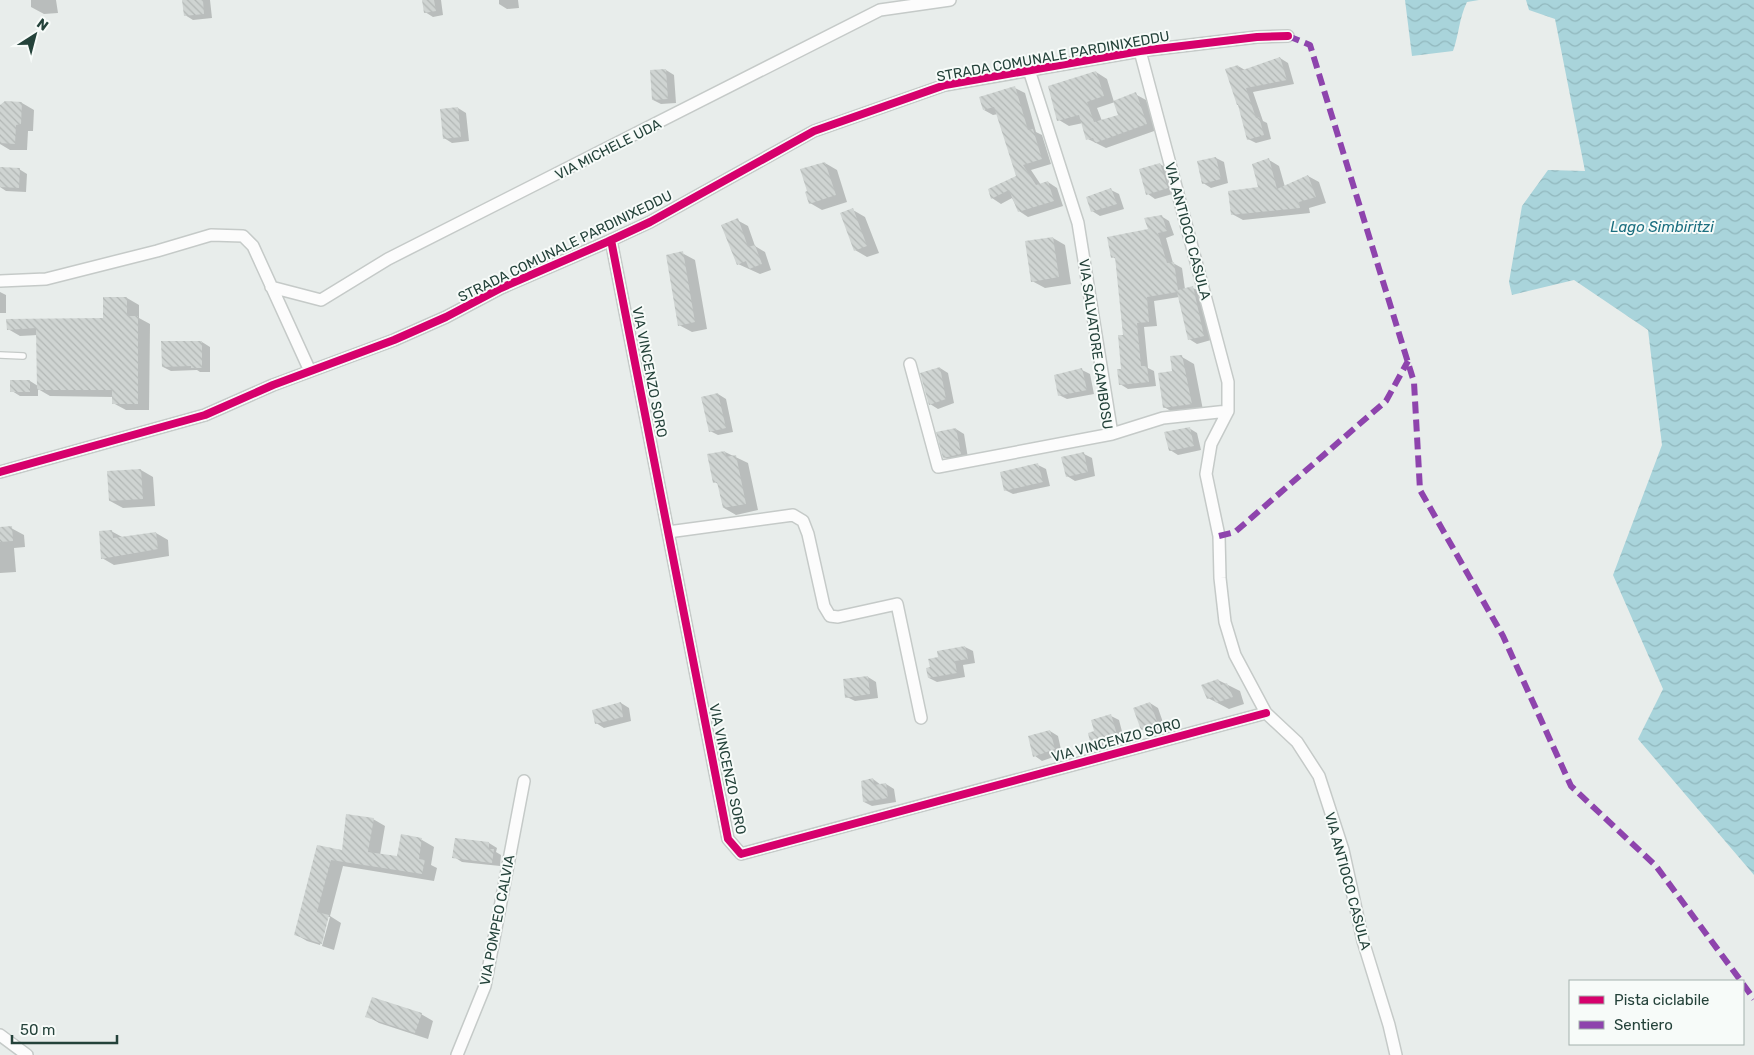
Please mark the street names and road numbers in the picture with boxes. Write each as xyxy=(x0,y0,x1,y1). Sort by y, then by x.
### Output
street label: STRADA COMUNALE PARDINIXEDDU xyxy=(935,28,1171,85)
street label: VIA MICHELE UDA xyxy=(552,115,665,183)
street label: VIA ANTIOCO CASULA xyxy=(1161,160,1214,303)
street label: STRADA COMUNALE PARDINIXEDDU xyxy=(455,187,675,306)
street label: VIA SALVATORE CAMBOSU xyxy=(1075,258,1116,431)
street label: VIA VINCENZO SORO xyxy=(628,305,671,439)
street label: VIA VINCENZO SORO xyxy=(705,702,750,836)
street label: VIA VINCENZO SORO xyxy=(1050,715,1183,766)
street label: VIA ANTIOCO CASULA xyxy=(1321,810,1374,953)
street label: VIA POMPEO CALVIA xyxy=(476,853,519,987)

